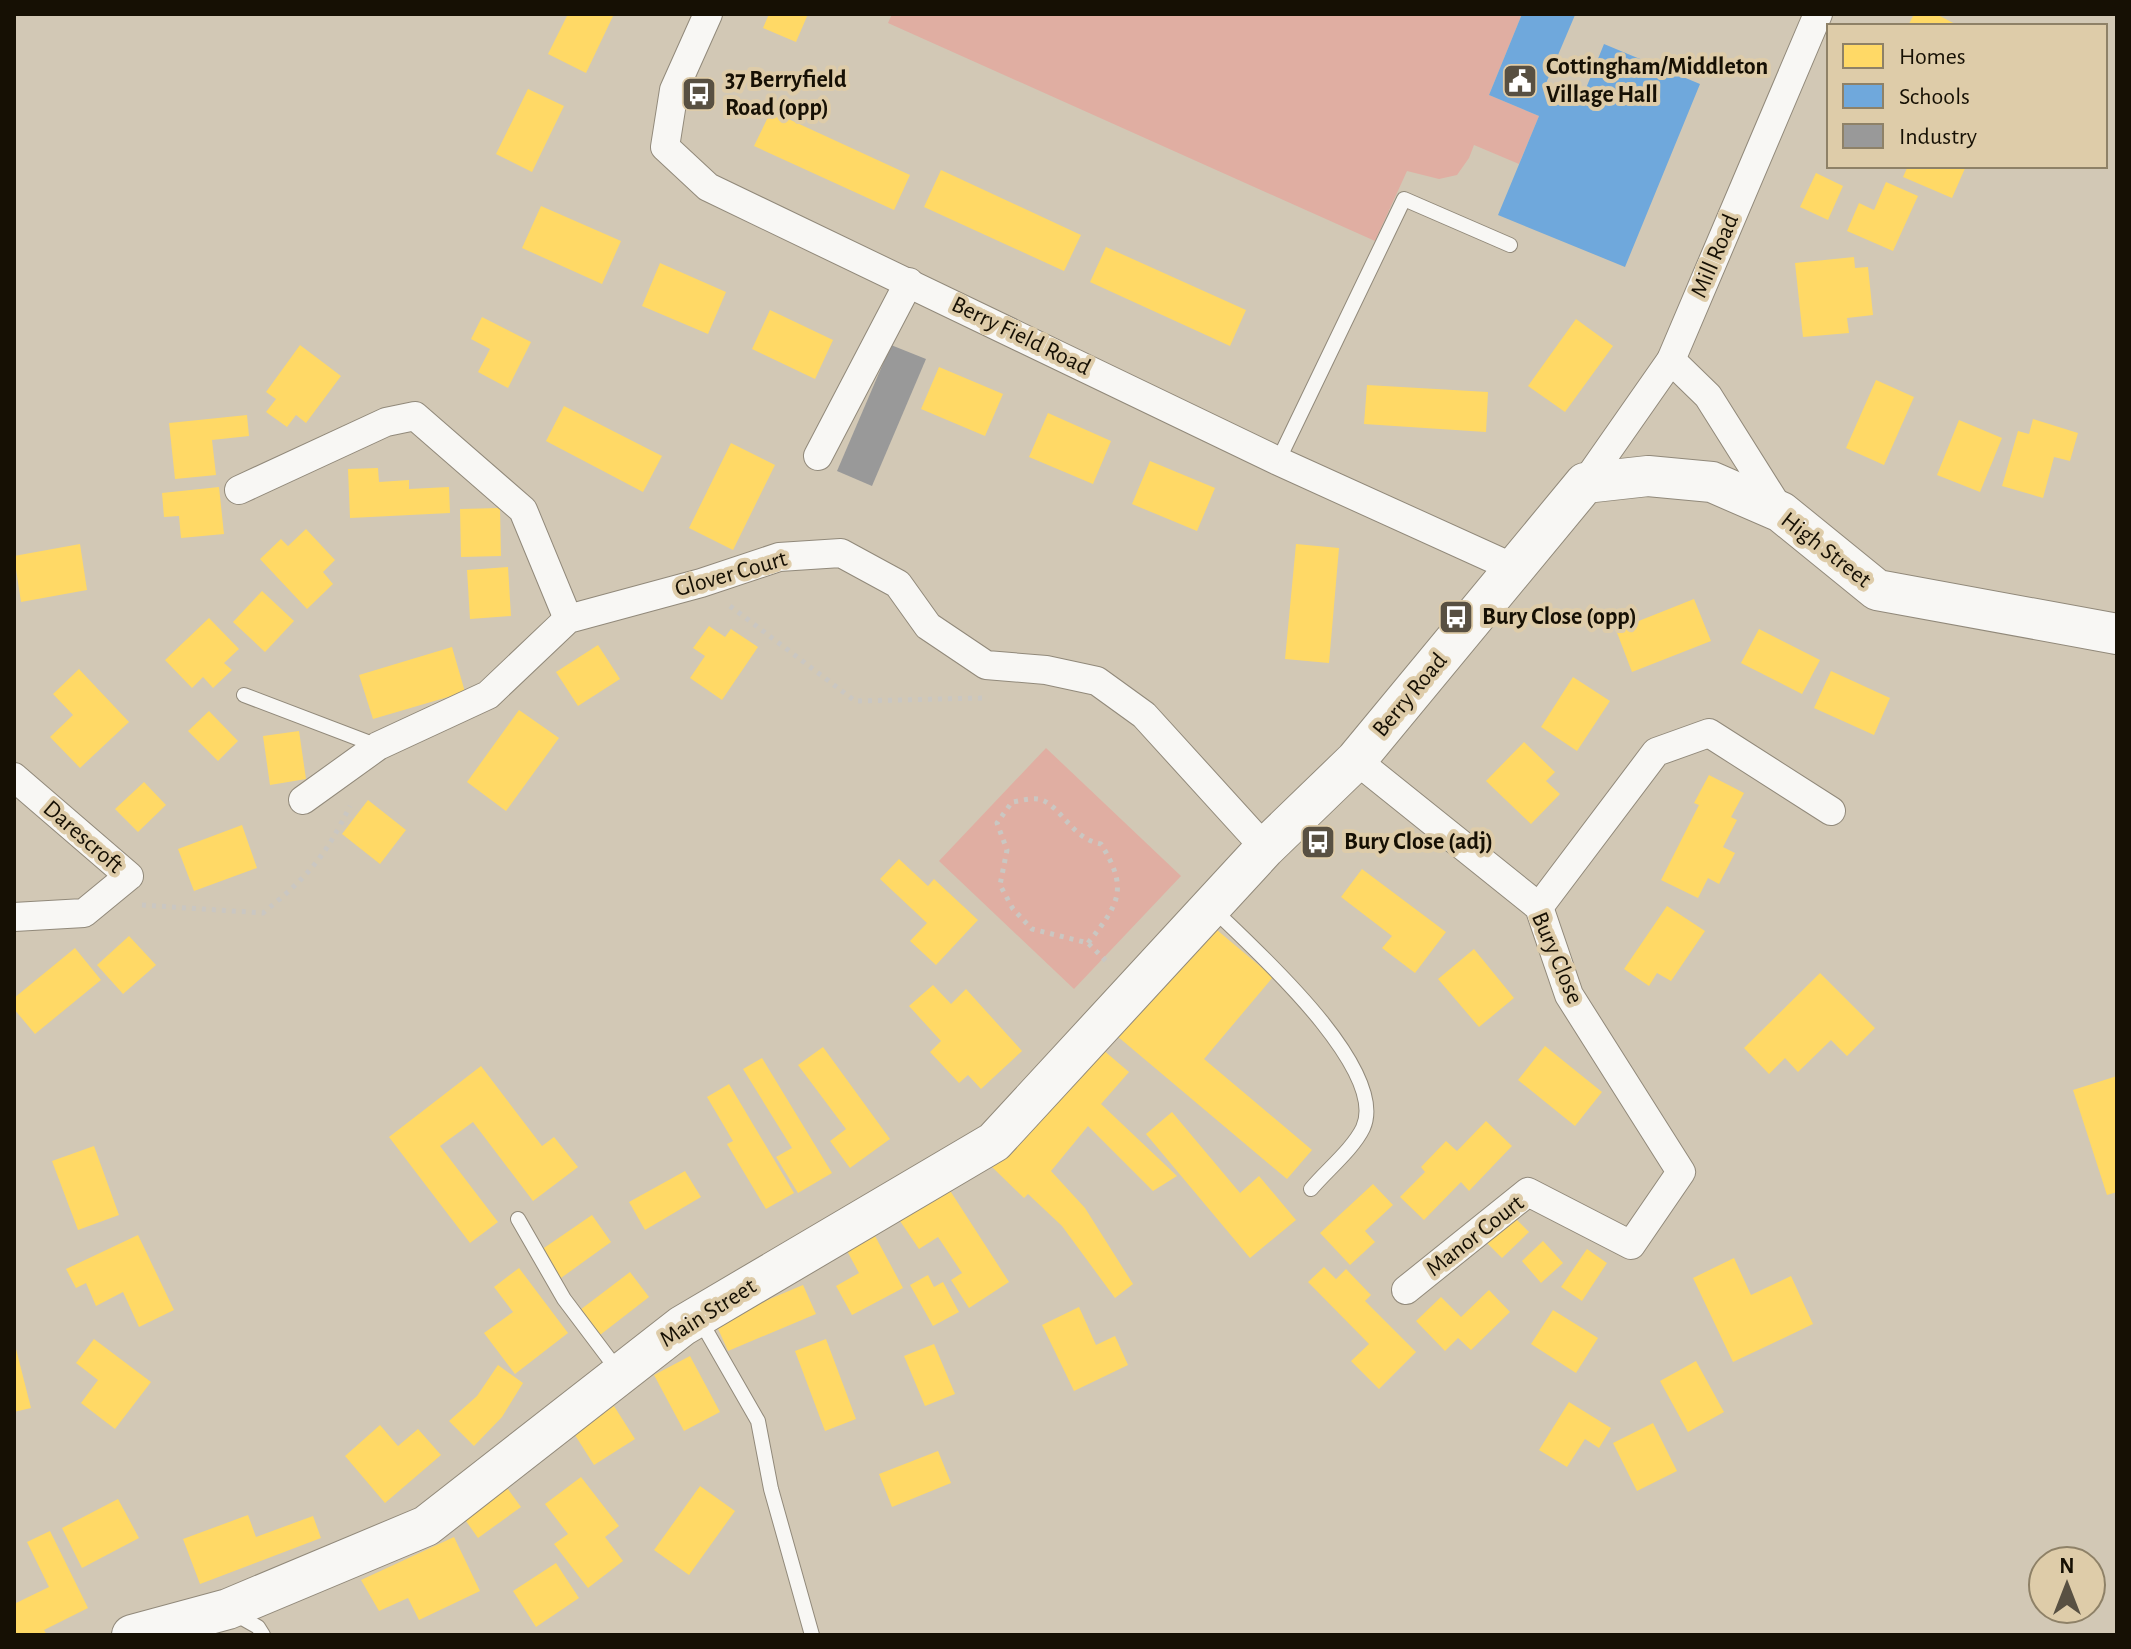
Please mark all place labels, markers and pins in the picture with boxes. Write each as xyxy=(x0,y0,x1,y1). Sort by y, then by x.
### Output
place label: Cottingham/Middleton Village Hall xyxy=(1546,55,1768,107)
public building icon: Cottingham/Middleton Village Hall xyxy=(1501,62,1539,100)
place label: 37 Berryfield Road (opp) xyxy=(725,68,847,120)
bus stop icon: 37 Berryfield Road (opp) xyxy=(680,75,718,113)
bus stop icon: Bury Close (opp) xyxy=(1437,598,1475,636)
place label: Bury Close (opp) xyxy=(1482,605,1637,629)
bus stop icon: Bury Close (adj) xyxy=(1299,823,1337,861)
place label: Bury Close (adj) xyxy=(1344,830,1493,854)

